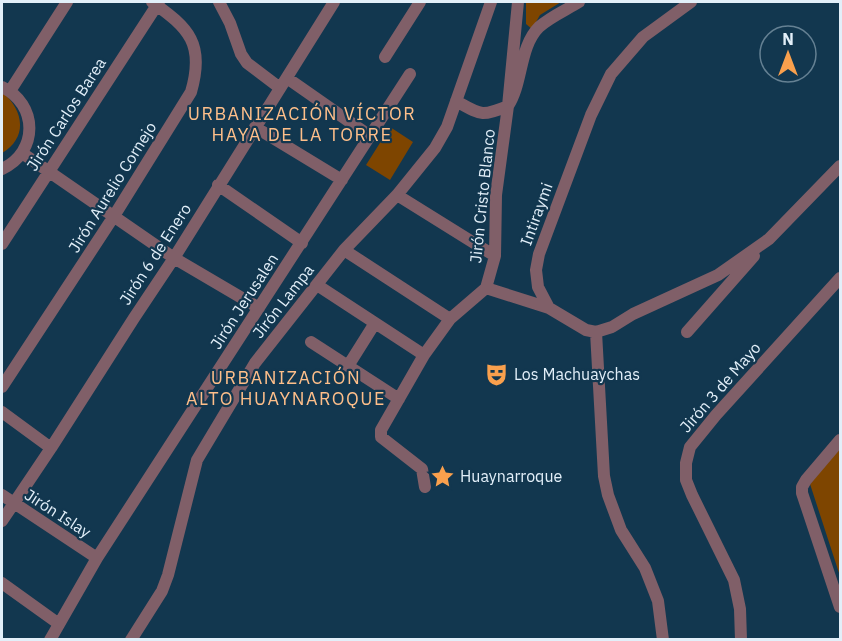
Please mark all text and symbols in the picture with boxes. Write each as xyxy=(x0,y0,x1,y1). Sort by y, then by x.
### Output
north arrow xyxy=(758,24,818,84)
text: N xyxy=(782,29,794,49)
street label: Jirón Carlos Barea xyxy=(22,53,110,174)
district label: URBANIZACIÓN VÍCTOR HAYA DE LA TORRE xyxy=(188,102,416,146)
street label: Jirón Aurelio Cornejo xyxy=(64,118,160,256)
street label: Jirón Cristo Blanco xyxy=(465,128,499,264)
street label: Intiraymi xyxy=(515,180,557,248)
street label: Jirón 6 de Enero xyxy=(115,199,195,308)
street label: Jirón Jerusalen xyxy=(206,249,282,353)
street label: Jirón Lampa xyxy=(248,260,318,342)
street label: Jirón 3 de Mayo xyxy=(675,338,765,436)
theatre icon: Los Machuaychas xyxy=(483,361,509,387)
place label: Los Machuaychas xyxy=(514,364,640,384)
district label: URBANIZACIÓN ALTO HUAYNAROQUE xyxy=(186,366,386,410)
place icon: Huaynarroque xyxy=(429,463,455,489)
place label: Huaynarroque xyxy=(460,466,562,486)
street label: Jirón Islay xyxy=(21,484,95,542)

